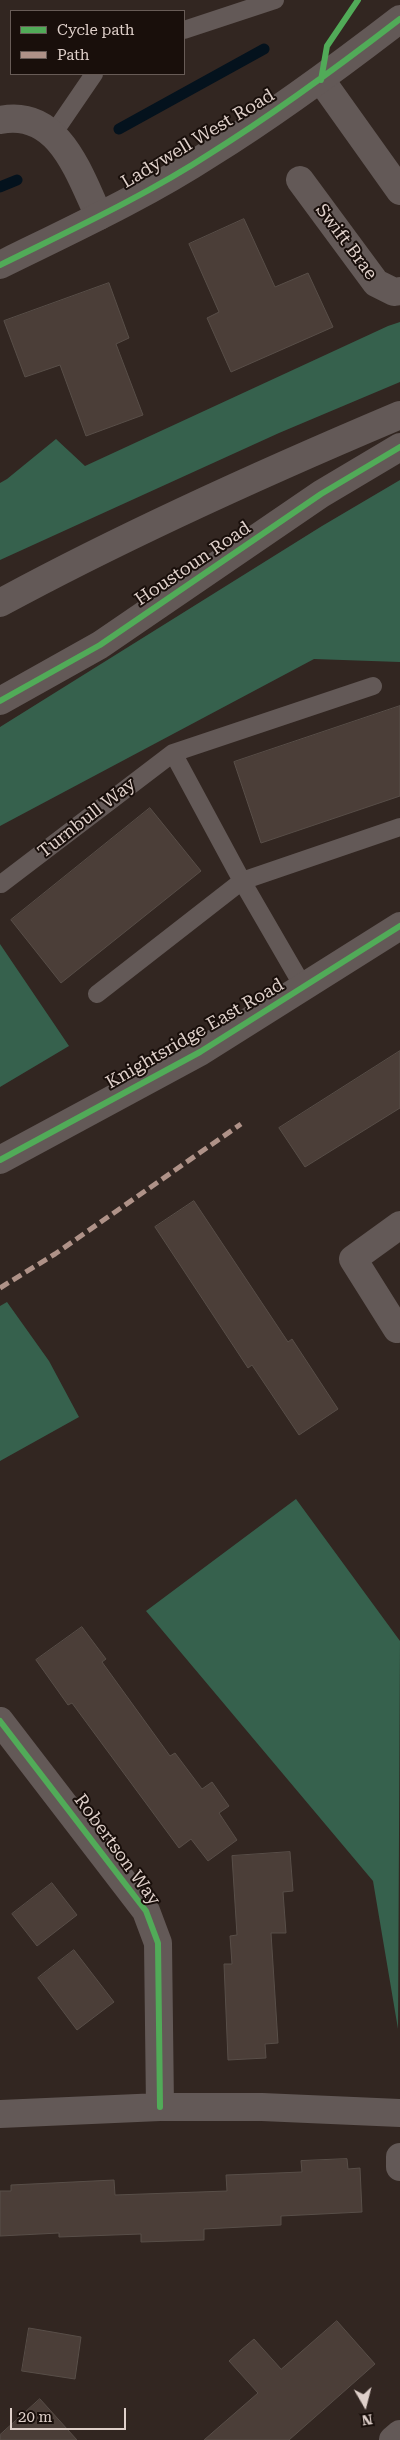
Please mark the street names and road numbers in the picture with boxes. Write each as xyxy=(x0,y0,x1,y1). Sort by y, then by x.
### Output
street label: Ladywell West Road xyxy=(117,85,279,193)
street label: Swift Brae xyxy=(311,200,381,284)
street label: Houstoun Road xyxy=(131,517,255,611)
street label: Turnbull Way xyxy=(34,773,140,863)
street label: Knightsridge East Road xyxy=(102,974,288,1094)
street label: Robertson Way xyxy=(69,1790,165,1910)

